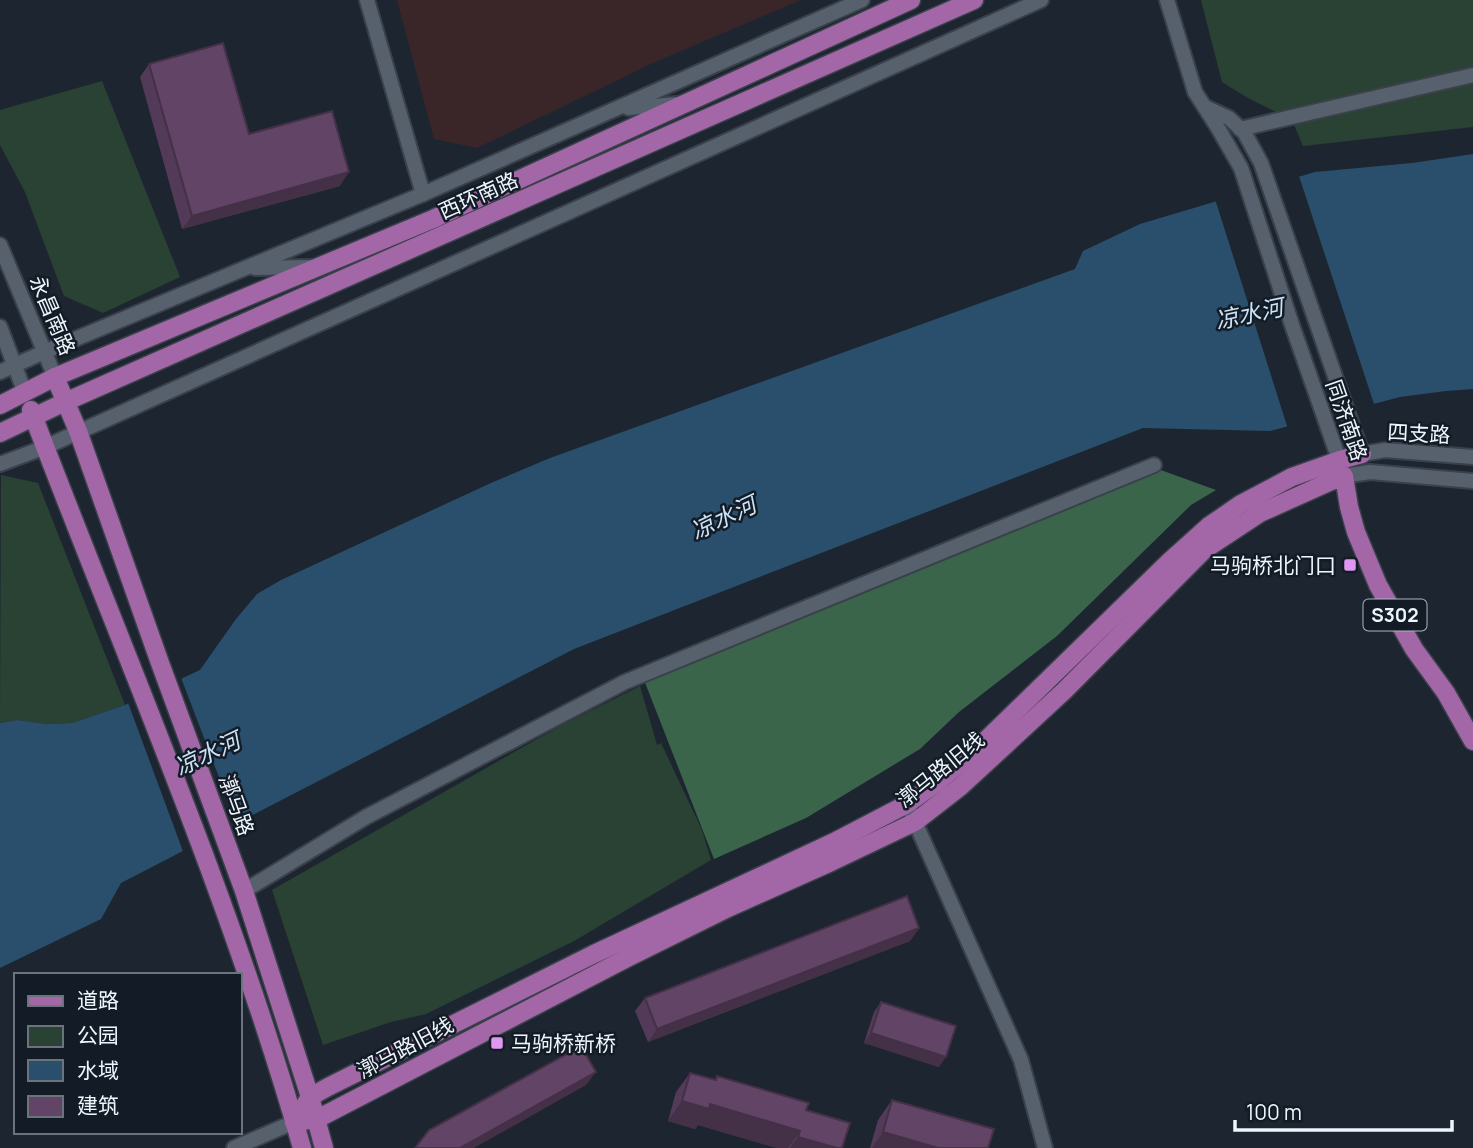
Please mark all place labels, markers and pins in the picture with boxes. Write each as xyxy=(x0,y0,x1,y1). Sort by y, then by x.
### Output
place label: 马驹桥北门口 xyxy=(1210,551,1336,579)
marker: 马驹桥北门口 xyxy=(1342,557,1358,573)
place label: 马驹桥新桥 xyxy=(511,1029,616,1057)
marker: 马驹桥新桥 xyxy=(489,1035,505,1051)

